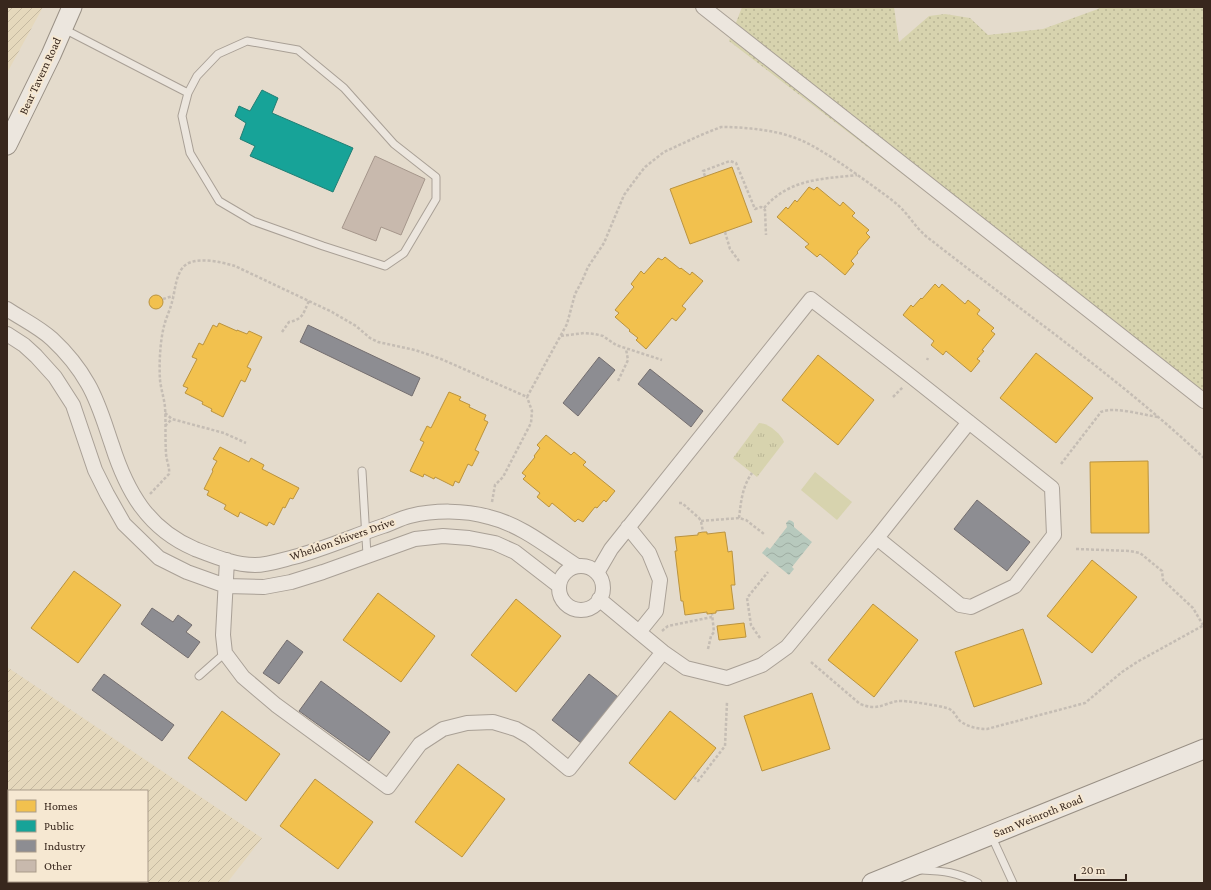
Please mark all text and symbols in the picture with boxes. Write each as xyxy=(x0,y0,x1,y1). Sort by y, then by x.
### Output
street label: Bear Tavern Road xyxy=(16,35,64,117)
street label: Wheldon Shivers Drive xyxy=(288,514,396,564)
legend xyxy=(8,790,148,882)
street label: Sam Weinroth Road xyxy=(991,791,1085,840)
text: Homes xyxy=(44,799,78,813)
text: Public xyxy=(44,819,74,833)
text: Industry xyxy=(44,839,86,853)
scale bar xyxy=(1075,856,1126,882)
text: Other xyxy=(44,859,73,873)
text: 20 m xyxy=(1081,863,1106,877)

